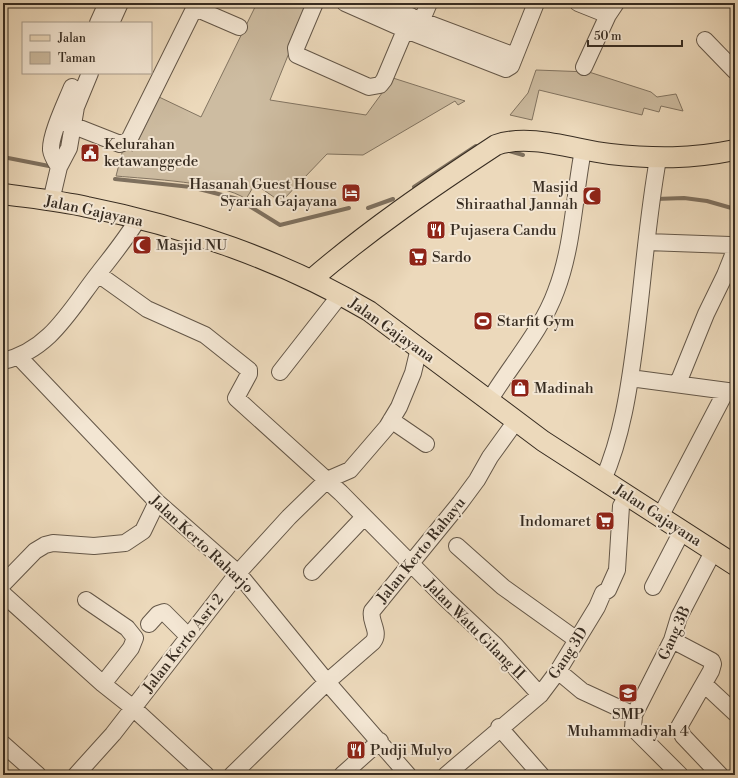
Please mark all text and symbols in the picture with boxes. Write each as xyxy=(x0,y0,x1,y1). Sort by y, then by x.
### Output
legend xyxy=(22,22,152,74)
scale bar xyxy=(588,22,682,48)
text: 50 m xyxy=(594,29,622,44)
text: Jalan xyxy=(57,31,86,46)
text: Taman xyxy=(58,51,96,66)
place label: Kelurahan ketawanggede xyxy=(104,135,198,171)
public building icon: Kelurahan ketawanggede xyxy=(79,142,101,164)
place label: Hasanah Guest House Syariah Gajayana xyxy=(189,175,337,211)
place label: Masjid Shiraathal Jannah xyxy=(456,178,578,214)
hotel icon: Hasanah Guest House Syariah Gajayana xyxy=(340,182,362,204)
mosque icon: Masjid Shiraathal Jannah xyxy=(581,185,603,207)
street label: Jalan Gajayana xyxy=(42,192,145,231)
restaurant icon: Pujasera Candu xyxy=(425,219,447,241)
place label: Pujasera Candu xyxy=(450,221,557,240)
mosque icon: Masjid NU xyxy=(131,234,153,256)
place label: Masjid NU xyxy=(156,236,227,255)
supermarket icon: Sardo xyxy=(407,246,429,268)
place label: Sardo xyxy=(432,248,472,267)
street label: Jalan Gajayana xyxy=(344,293,439,367)
sports icon: Starfit Gym xyxy=(472,310,494,332)
place label: Starfit Gym xyxy=(497,312,575,331)
shop icon: Madinah xyxy=(509,377,531,399)
place label: Madinah xyxy=(534,379,594,398)
street label: Jalan Gajayana xyxy=(610,480,705,551)
street label: Jalan Kerto Raharjo xyxy=(145,491,258,597)
street label: Jalan Kerto Rahayu xyxy=(372,493,470,608)
supermarket icon: Indomaret xyxy=(594,510,616,532)
place label: Indomaret xyxy=(519,512,592,531)
street label: Jalan Watu Gilang II xyxy=(420,574,529,684)
street label: Jalan Kerto Asri 2 xyxy=(138,590,228,697)
street label: Gang 3B xyxy=(654,603,695,663)
street label: Gang 3D xyxy=(545,624,592,683)
school or university icon: SMP Muhammadiyah 4 xyxy=(617,682,639,704)
place label: SMP Muhammadiyah 4 xyxy=(567,705,689,741)
restaurant icon: Pudji Mulyo xyxy=(345,739,367,761)
place label: Pudji Mulyo xyxy=(370,741,452,760)

